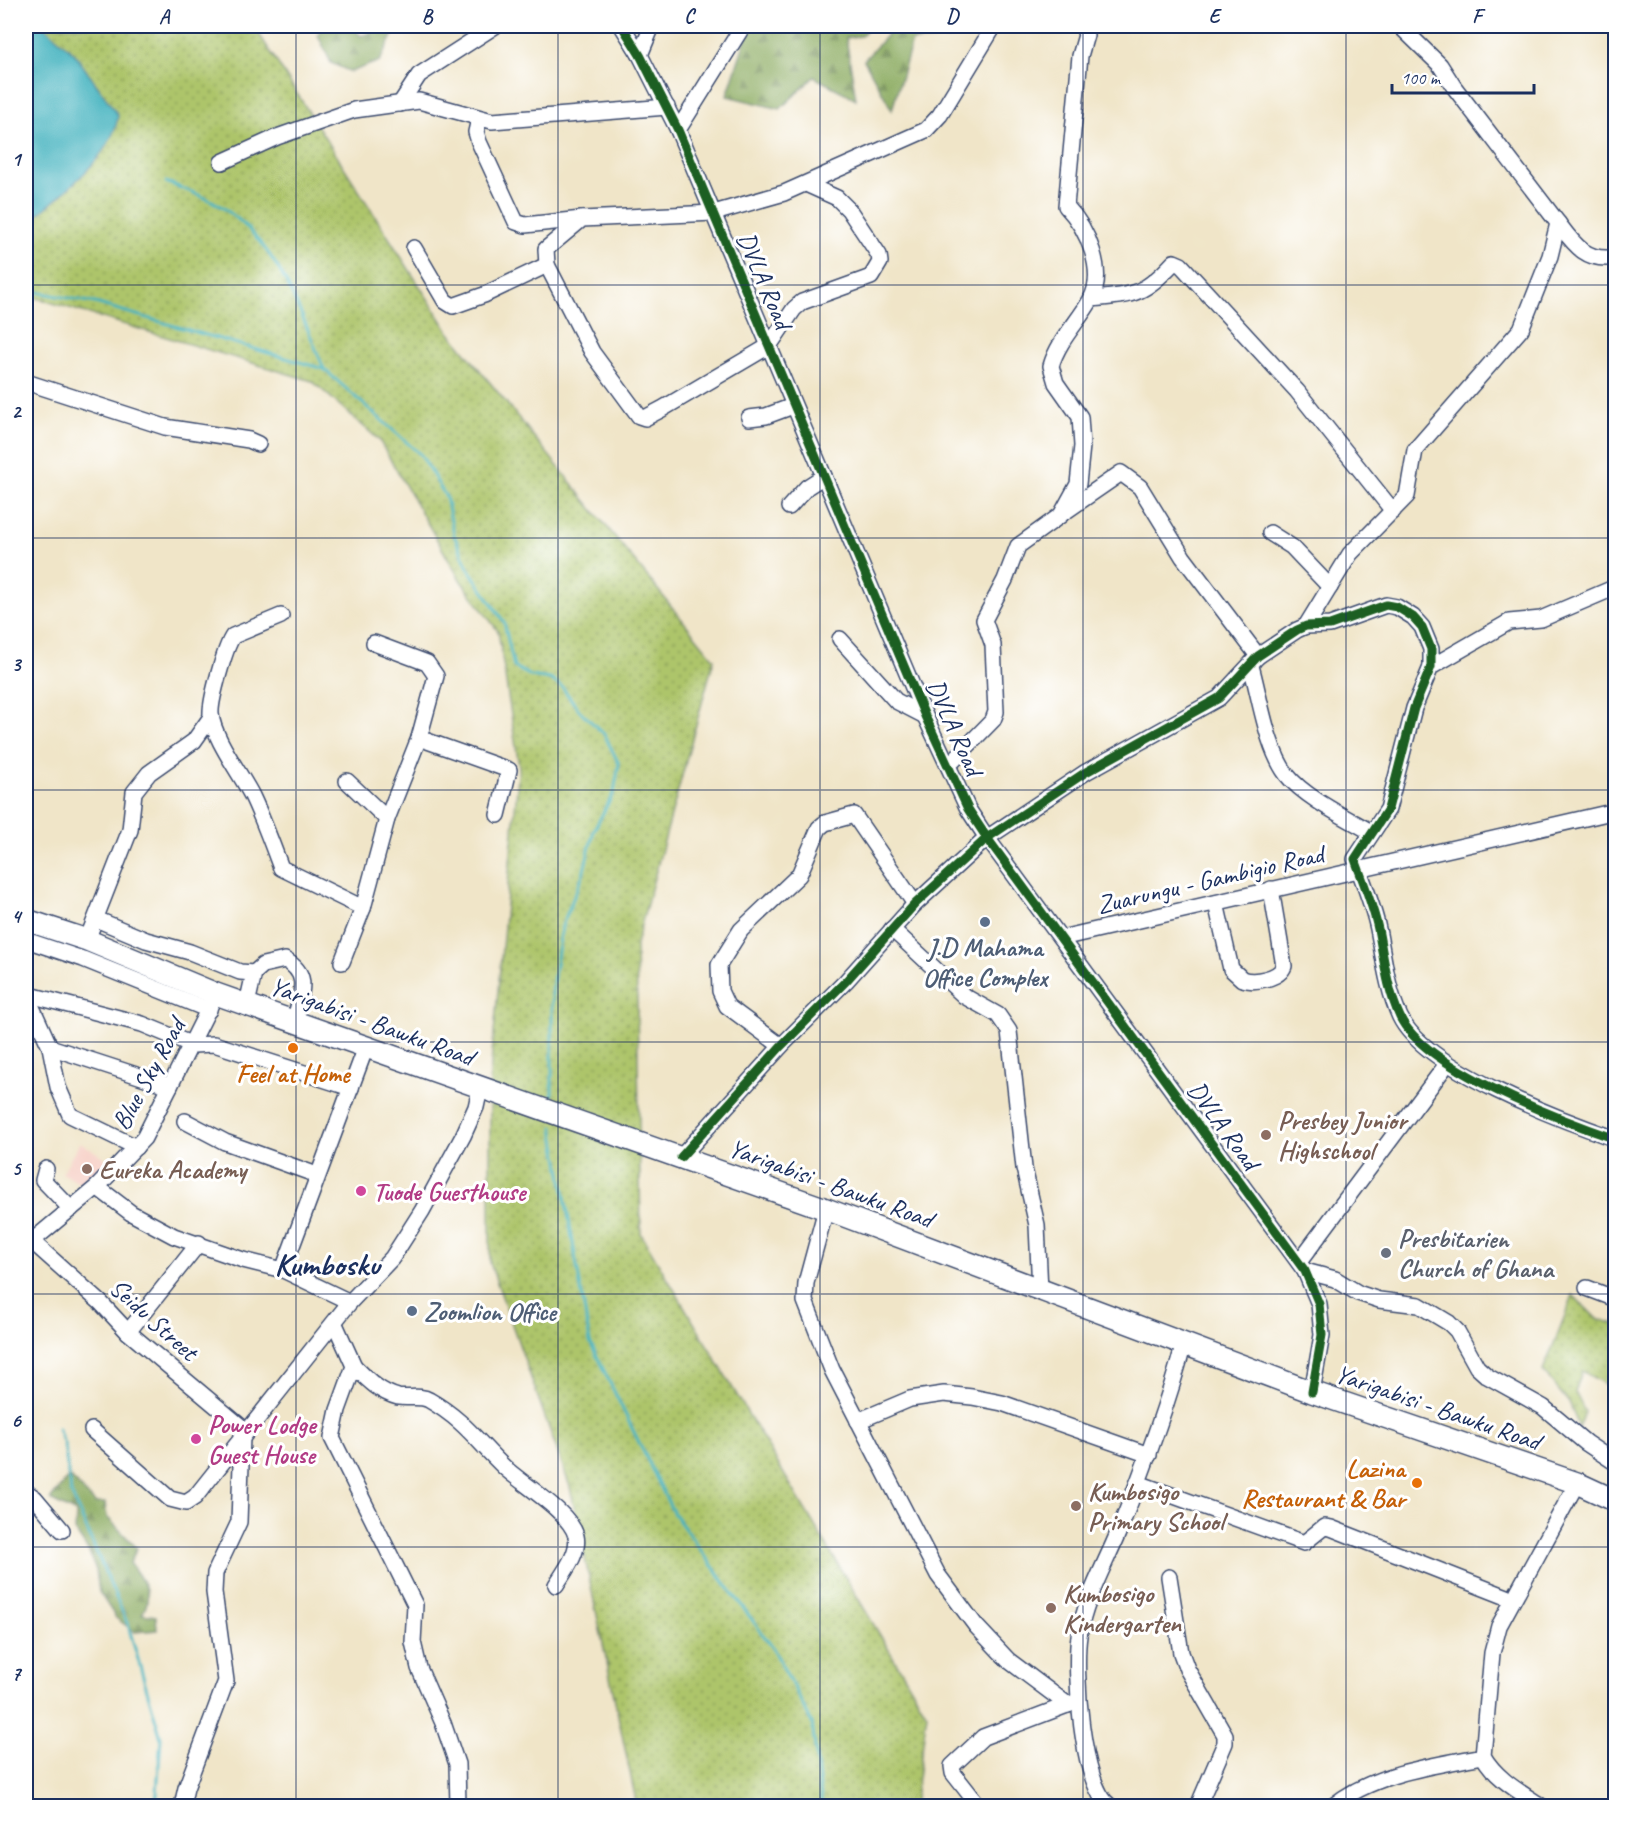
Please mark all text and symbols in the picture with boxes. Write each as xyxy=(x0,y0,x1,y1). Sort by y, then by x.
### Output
text: A xyxy=(159,4,171,29)
text: B xyxy=(422,4,434,29)
text: C xyxy=(684,4,696,29)
text: D xyxy=(946,4,960,29)
text: E xyxy=(1209,4,1223,29)
text: F xyxy=(1472,4,1486,29)
scale bar xyxy=(1392,57,1534,95)
text: 100 m xyxy=(1401,67,1442,89)
text: 1 xyxy=(12,147,23,172)
street label: DVLA Road xyxy=(729,227,801,337)
text: 2 xyxy=(12,399,23,424)
text: 3 xyxy=(12,652,23,677)
street label: DVLA Road xyxy=(919,674,992,784)
street label: Zuarungu - Gambigio Road xyxy=(1094,837,1330,922)
text: 4 xyxy=(12,904,24,929)
marker: J.D Mahama Office Complex xyxy=(978,915,992,929)
place label: J.D Mahama Office Complex xyxy=(923,931,1049,994)
street label: Yarigabisi - Bawku Road xyxy=(265,969,482,1075)
street label: Blue Sky Road xyxy=(104,1009,194,1136)
marker: Feel at Home xyxy=(286,1041,300,1055)
place label: Feel at Home xyxy=(236,1057,352,1090)
street label: DVLA Road xyxy=(1180,1074,1269,1179)
place label: Presbey Junior Highschool xyxy=(1278,1104,1409,1167)
marker: Presbey Junior Highschool xyxy=(1259,1128,1273,1142)
street label: Yarigabisi - Bawku Road xyxy=(724,1131,941,1237)
place label: Eureka Academy xyxy=(99,1153,249,1186)
text: 5 xyxy=(12,1156,23,1181)
marker: Eureka Academy xyxy=(80,1162,94,1176)
place label: Tuode Guesthouse xyxy=(373,1175,528,1208)
marker: Tuode Guesthouse xyxy=(354,1184,368,1198)
place label: Presbitarien Church of Ghana xyxy=(1398,1222,1555,1285)
district label: Kumbosku xyxy=(274,1244,383,1285)
marker: Presbitarien Church of Ghana xyxy=(1379,1246,1393,1260)
street label: Seidu Street xyxy=(103,1271,206,1369)
place label: Zoomlion Office xyxy=(424,1295,558,1328)
marker: Zoomlion Office xyxy=(405,1304,419,1318)
street label: Yarigabisi - Bawku Road xyxy=(1331,1357,1548,1459)
text: 6 xyxy=(11,1408,22,1433)
place label: Power Lodge Guest House xyxy=(208,1408,318,1471)
marker: Power Lodge Guest House xyxy=(189,1432,203,1446)
place label: Lazina Restaurant & Bar xyxy=(1241,1452,1408,1515)
place label: Kumbosigo Primary School xyxy=(1088,1475,1229,1538)
marker: Lazina Restaurant & Bar xyxy=(1410,1476,1424,1490)
marker: Kumbosigo Primary School xyxy=(1069,1499,1083,1513)
place label: Kumbosigo Kindergarten xyxy=(1063,1577,1182,1640)
marker: Kumbosigo Kindergarten xyxy=(1044,1601,1058,1615)
text: 7 xyxy=(12,1661,23,1686)

